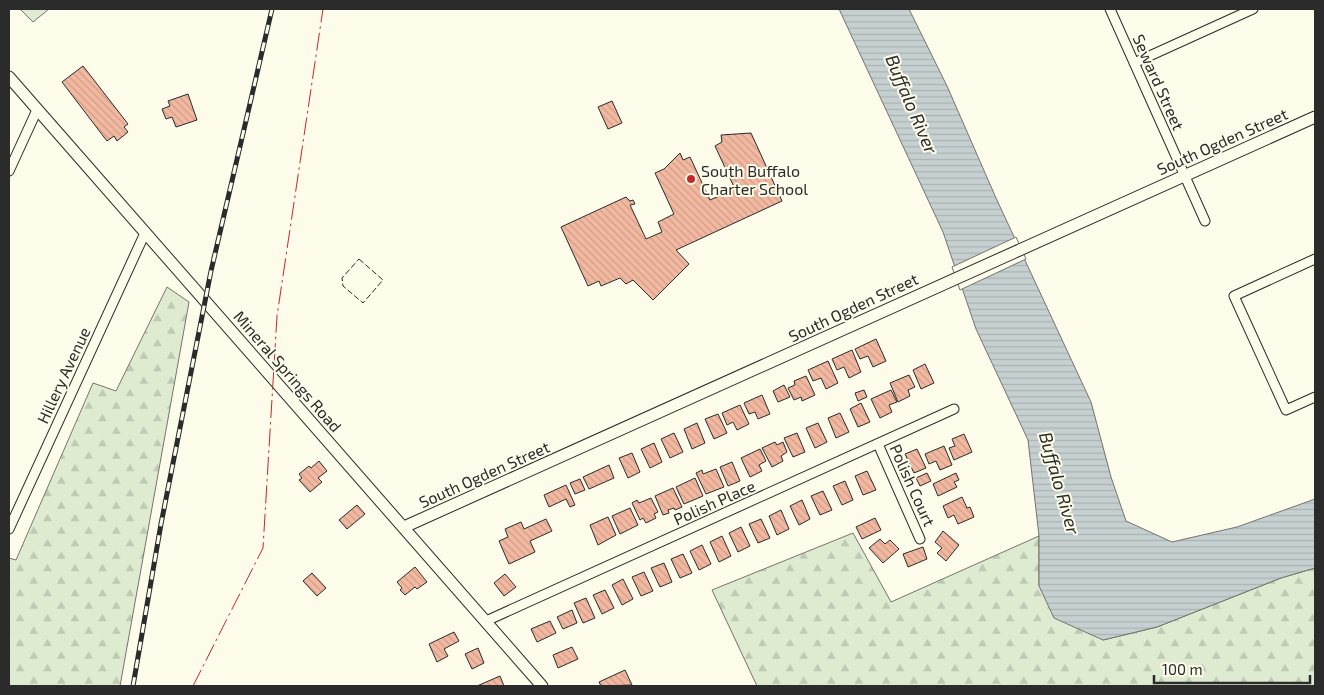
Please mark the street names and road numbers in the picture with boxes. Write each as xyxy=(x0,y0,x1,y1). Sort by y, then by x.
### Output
street label: Seward Street xyxy=(1129,31,1189,133)
street label: South Ogden Street xyxy=(1154,104,1290,178)
street label: South Ogden Street xyxy=(785,269,921,345)
street label: Mineral Springs Road xyxy=(230,306,346,436)
street label: Hillery Avenue xyxy=(32,324,94,426)
street label: South Ogden Street xyxy=(416,437,552,511)
street label: Polish Court xyxy=(886,441,940,529)
street label: Polish Place xyxy=(670,476,758,528)

